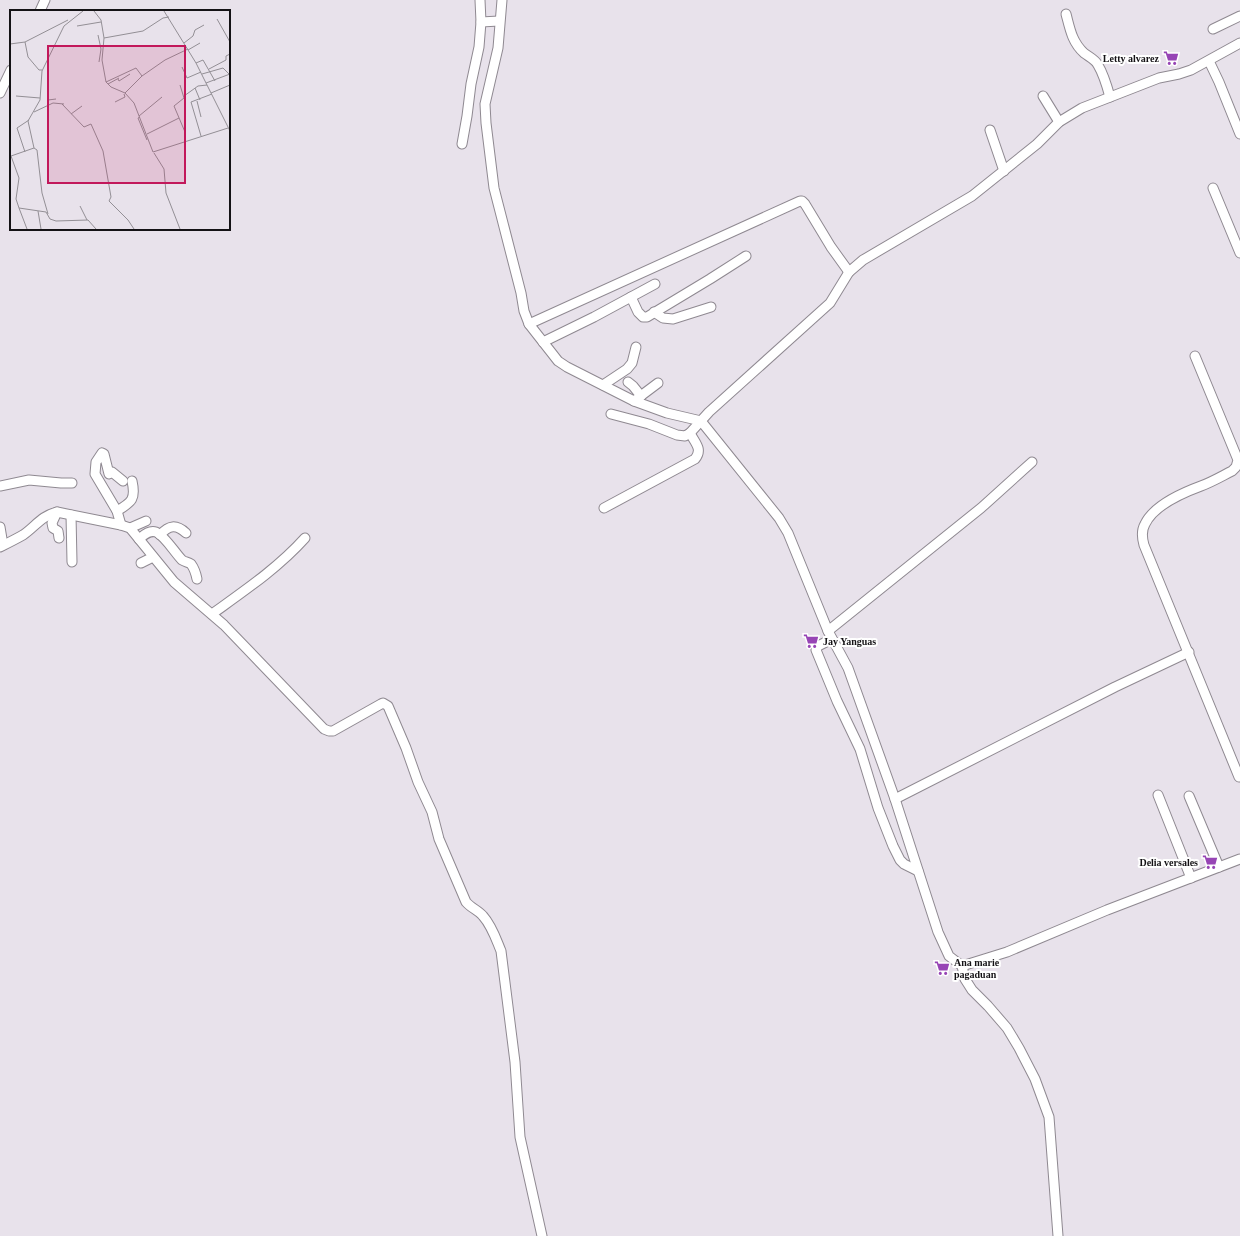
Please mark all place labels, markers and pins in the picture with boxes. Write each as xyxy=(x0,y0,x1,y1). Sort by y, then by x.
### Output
supermarket icon: Letty alvarez xyxy=(1162,49,1180,67)
place label: Letty alvarez xyxy=(1103,53,1160,64)
supermarket icon: Jay Yanguas xyxy=(802,632,820,650)
place label: Jay Yanguas xyxy=(823,636,876,647)
supermarket icon: Delia versales xyxy=(1201,853,1219,871)
place label: Delia versales xyxy=(1139,857,1198,868)
place label: Ana marie pagaduan xyxy=(954,957,1000,980)
supermarket icon: Ana marie pagaduan xyxy=(933,959,951,977)

